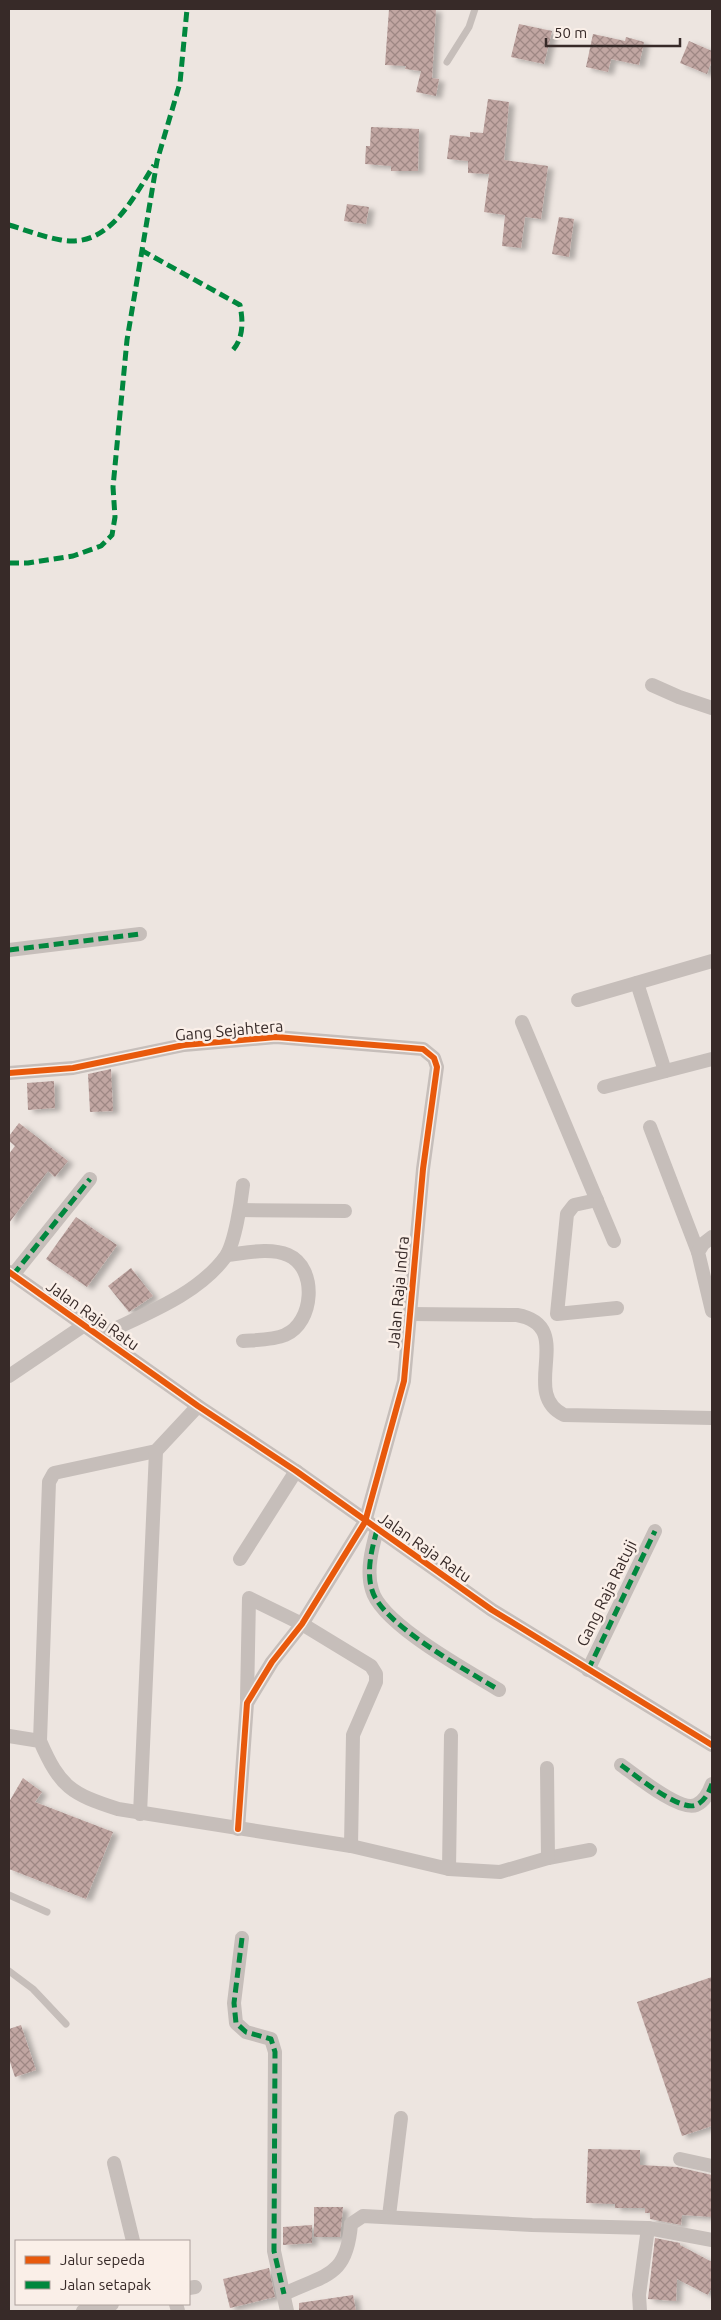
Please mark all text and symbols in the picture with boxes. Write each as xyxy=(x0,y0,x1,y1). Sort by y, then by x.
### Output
scale bar xyxy=(546,15,680,47)
text: 50 m xyxy=(554,24,587,41)
street label: Gang Sejahtera xyxy=(174,1016,284,1044)
street label: Jalan Raja Indra xyxy=(384,1235,412,1349)
street label: Jalan Raja Ratu xyxy=(43,1276,143,1354)
street label: Jalan Raja Ratu xyxy=(375,1508,475,1586)
street label: Gang Raja Ratuji xyxy=(572,1537,640,1649)
legend xyxy=(15,2240,190,2305)
text: Jalur sepeda xyxy=(60,2251,145,2268)
text: Jalan setapak xyxy=(60,2276,152,2293)

